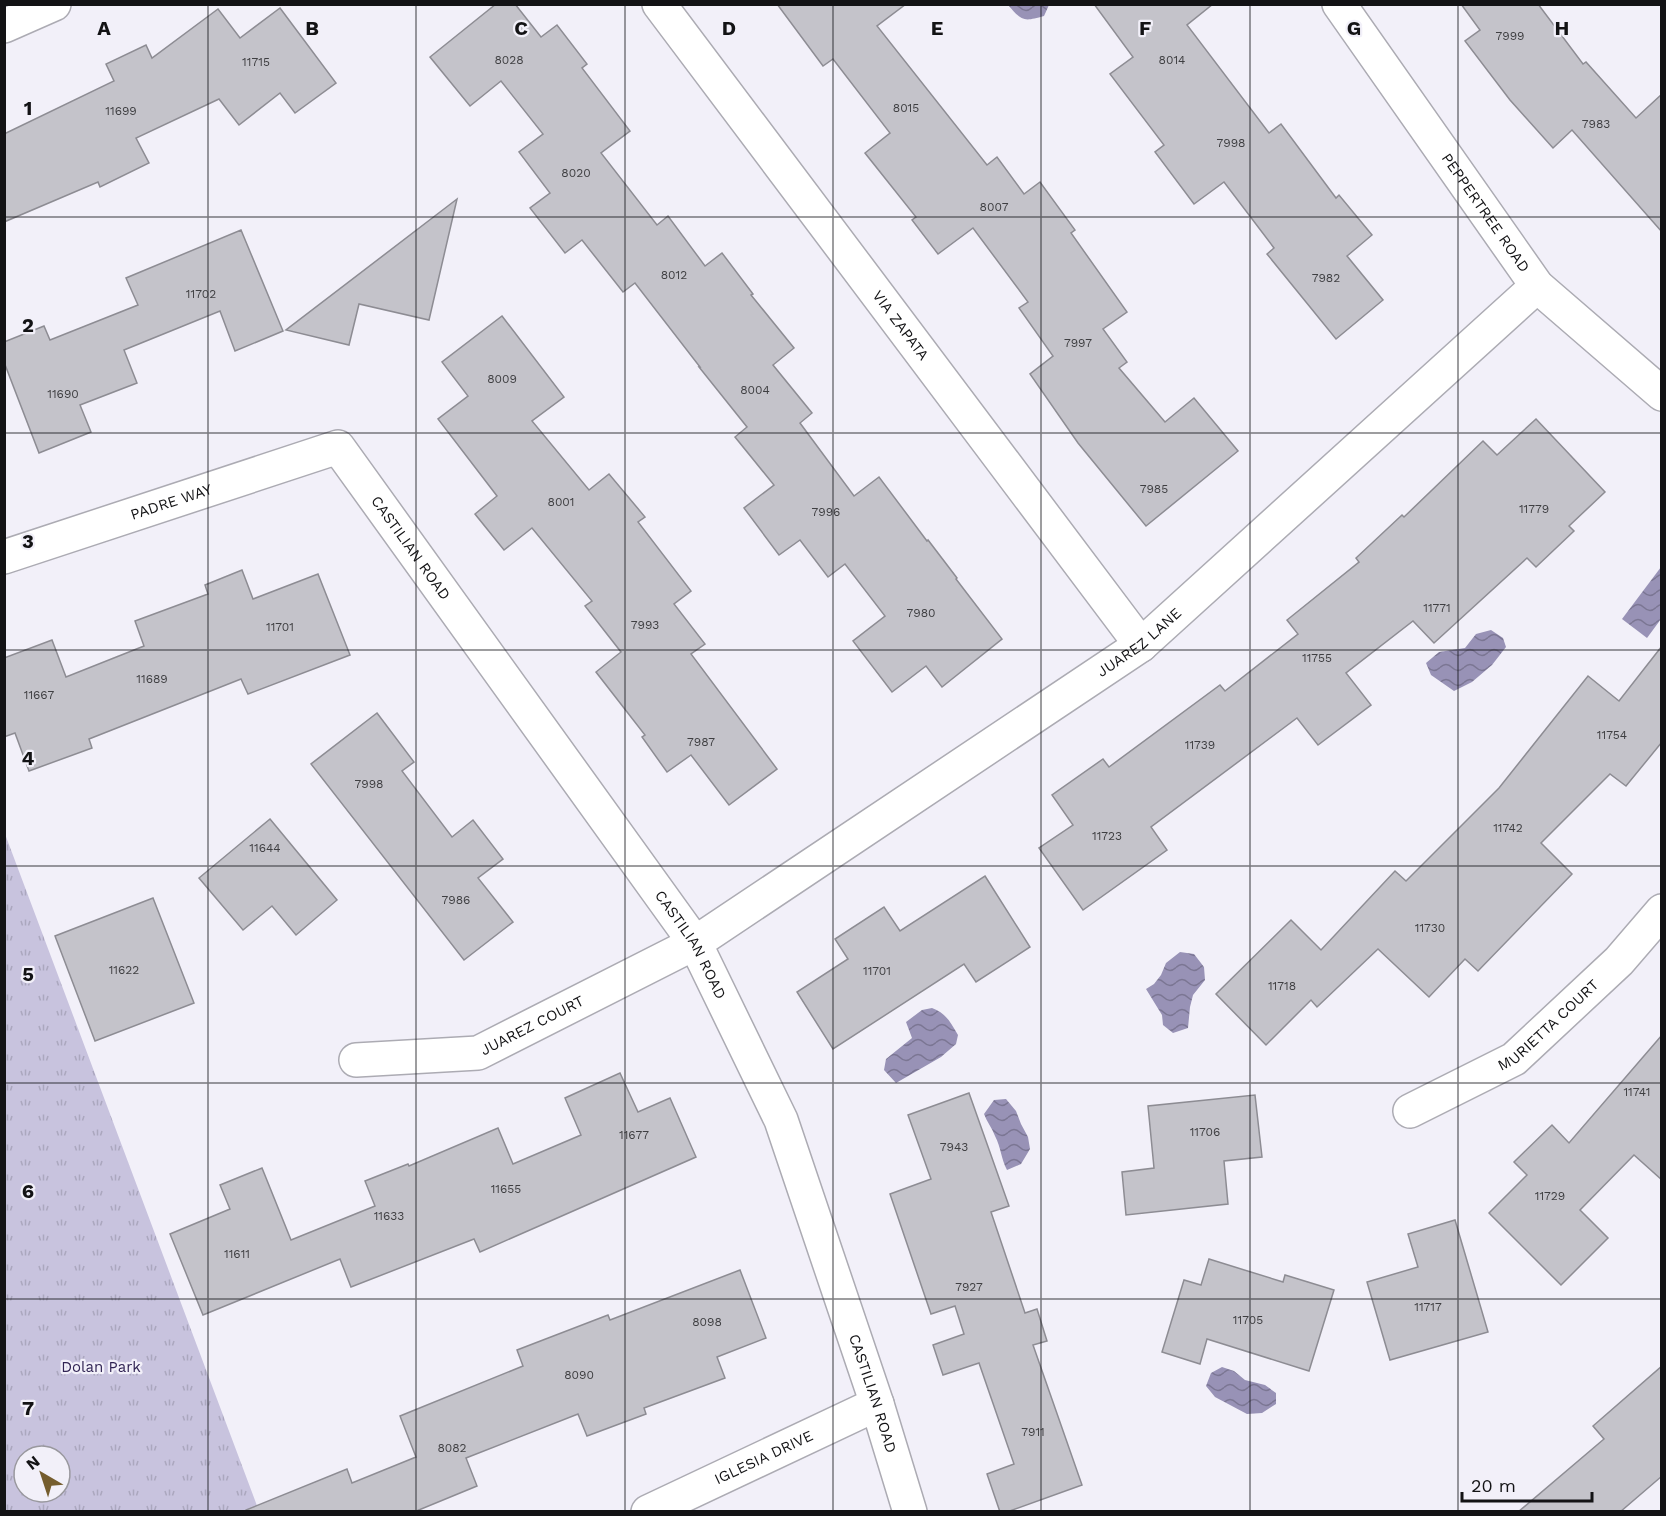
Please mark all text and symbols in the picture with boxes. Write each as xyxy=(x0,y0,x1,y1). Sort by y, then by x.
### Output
text: A xyxy=(97,16,111,40)
text: B xyxy=(305,16,319,40)
text: C xyxy=(514,16,528,40)
text: D xyxy=(722,16,736,40)
text: E xyxy=(931,16,943,40)
text: F xyxy=(1139,16,1151,40)
text: G xyxy=(1347,16,1361,40)
text: H xyxy=(1555,16,1569,40)
house number: 7999 xyxy=(1496,29,1524,43)
house number: 8028 xyxy=(494,53,524,67)
house number: 8014 xyxy=(1159,53,1185,67)
house number: 11715 xyxy=(242,55,270,69)
text: 1 xyxy=(24,96,32,120)
house number: 8015 xyxy=(893,101,919,115)
house number: 11699 xyxy=(105,104,137,118)
house number: 7983 xyxy=(1582,117,1610,131)
house number: 7998 xyxy=(1217,136,1245,150)
street label: PEPPERTREE ROAD xyxy=(1438,150,1533,276)
house number: 8020 xyxy=(561,166,591,180)
house number: 8007 xyxy=(980,200,1009,214)
house number: 8012 xyxy=(661,268,687,282)
house number: 7982 xyxy=(1312,271,1340,285)
house number: 11702 xyxy=(186,287,216,301)
street label: VIA ZAPATA xyxy=(869,287,933,364)
text: 2 xyxy=(22,313,34,337)
house number: 7997 xyxy=(1064,336,1092,350)
house number: 8009 xyxy=(487,372,517,386)
house number: 8004 xyxy=(740,383,770,397)
house number: 11690 xyxy=(47,387,79,401)
street label: PADRE WAY xyxy=(128,480,215,524)
house number: 7985 xyxy=(1140,482,1168,496)
street label: CASTILIAN ROAD xyxy=(367,492,454,603)
house number: 8001 xyxy=(547,495,575,509)
house number: 11779 xyxy=(1519,502,1549,516)
house number: 7996 xyxy=(812,505,840,519)
text: 3 xyxy=(22,529,34,553)
house number: 11771 xyxy=(1423,601,1451,615)
street label: JUAREZ LANE xyxy=(1094,604,1185,681)
house number: 7980 xyxy=(907,606,936,620)
house number: 7993 xyxy=(631,618,659,632)
house number: 11701 xyxy=(266,620,294,634)
house number: 11755 xyxy=(1302,651,1332,665)
house number: 11689 xyxy=(136,672,168,686)
house number: 11667 xyxy=(24,688,55,702)
house number: 11754 xyxy=(1597,728,1627,742)
house number: 7987 xyxy=(687,735,715,749)
house number: 11739 xyxy=(1185,738,1215,752)
text: 4 xyxy=(22,746,35,770)
house number: 7998 xyxy=(355,777,383,791)
house number: 11742 xyxy=(1493,821,1523,835)
house number: 11723 xyxy=(1092,829,1122,843)
house number: 11644 xyxy=(249,841,281,855)
street label: CASTILIAN ROAD xyxy=(651,887,730,1002)
house number: 7986 xyxy=(442,893,470,907)
house number: 11730 xyxy=(1415,921,1445,935)
text: 5 xyxy=(22,962,34,986)
house number: 11622 xyxy=(109,963,139,977)
house number: 11701 xyxy=(863,964,891,978)
street label: MURIETTA COURT xyxy=(1495,976,1602,1075)
house number: 11718 xyxy=(1268,979,1296,993)
street label: JUAREZ COURT xyxy=(477,992,587,1059)
house number: 11741 xyxy=(1623,1085,1651,1099)
house number: 11706 xyxy=(1190,1125,1220,1139)
house number: 11677 xyxy=(619,1128,649,1142)
house number: 7943 xyxy=(940,1140,968,1154)
text: 6 xyxy=(22,1179,34,1203)
house number: 11655 xyxy=(491,1182,521,1196)
house number: 11729 xyxy=(1535,1189,1565,1203)
house number: 11633 xyxy=(374,1209,404,1223)
house number: 11611 xyxy=(224,1247,250,1261)
house number: 7927 xyxy=(955,1280,983,1294)
house number: 11717 xyxy=(1414,1300,1442,1314)
house number: 11705 xyxy=(1233,1313,1263,1327)
house number: 8098 xyxy=(692,1315,722,1329)
street label: CASTILIAN ROAD xyxy=(845,1332,900,1455)
park label: Dolan Park xyxy=(61,1358,141,1376)
house number: 8090 xyxy=(564,1368,594,1382)
text: 7 xyxy=(22,1396,34,1420)
house number: 7911 xyxy=(1021,1425,1045,1439)
street label: IGLESIA DRIVE xyxy=(712,1426,816,1488)
house number: 8082 xyxy=(437,1441,467,1455)
north arrow xyxy=(12,1444,72,1504)
text: N xyxy=(22,1452,43,1474)
scale bar xyxy=(1462,1465,1592,1503)
text: 20 m xyxy=(1471,1475,1516,1496)

